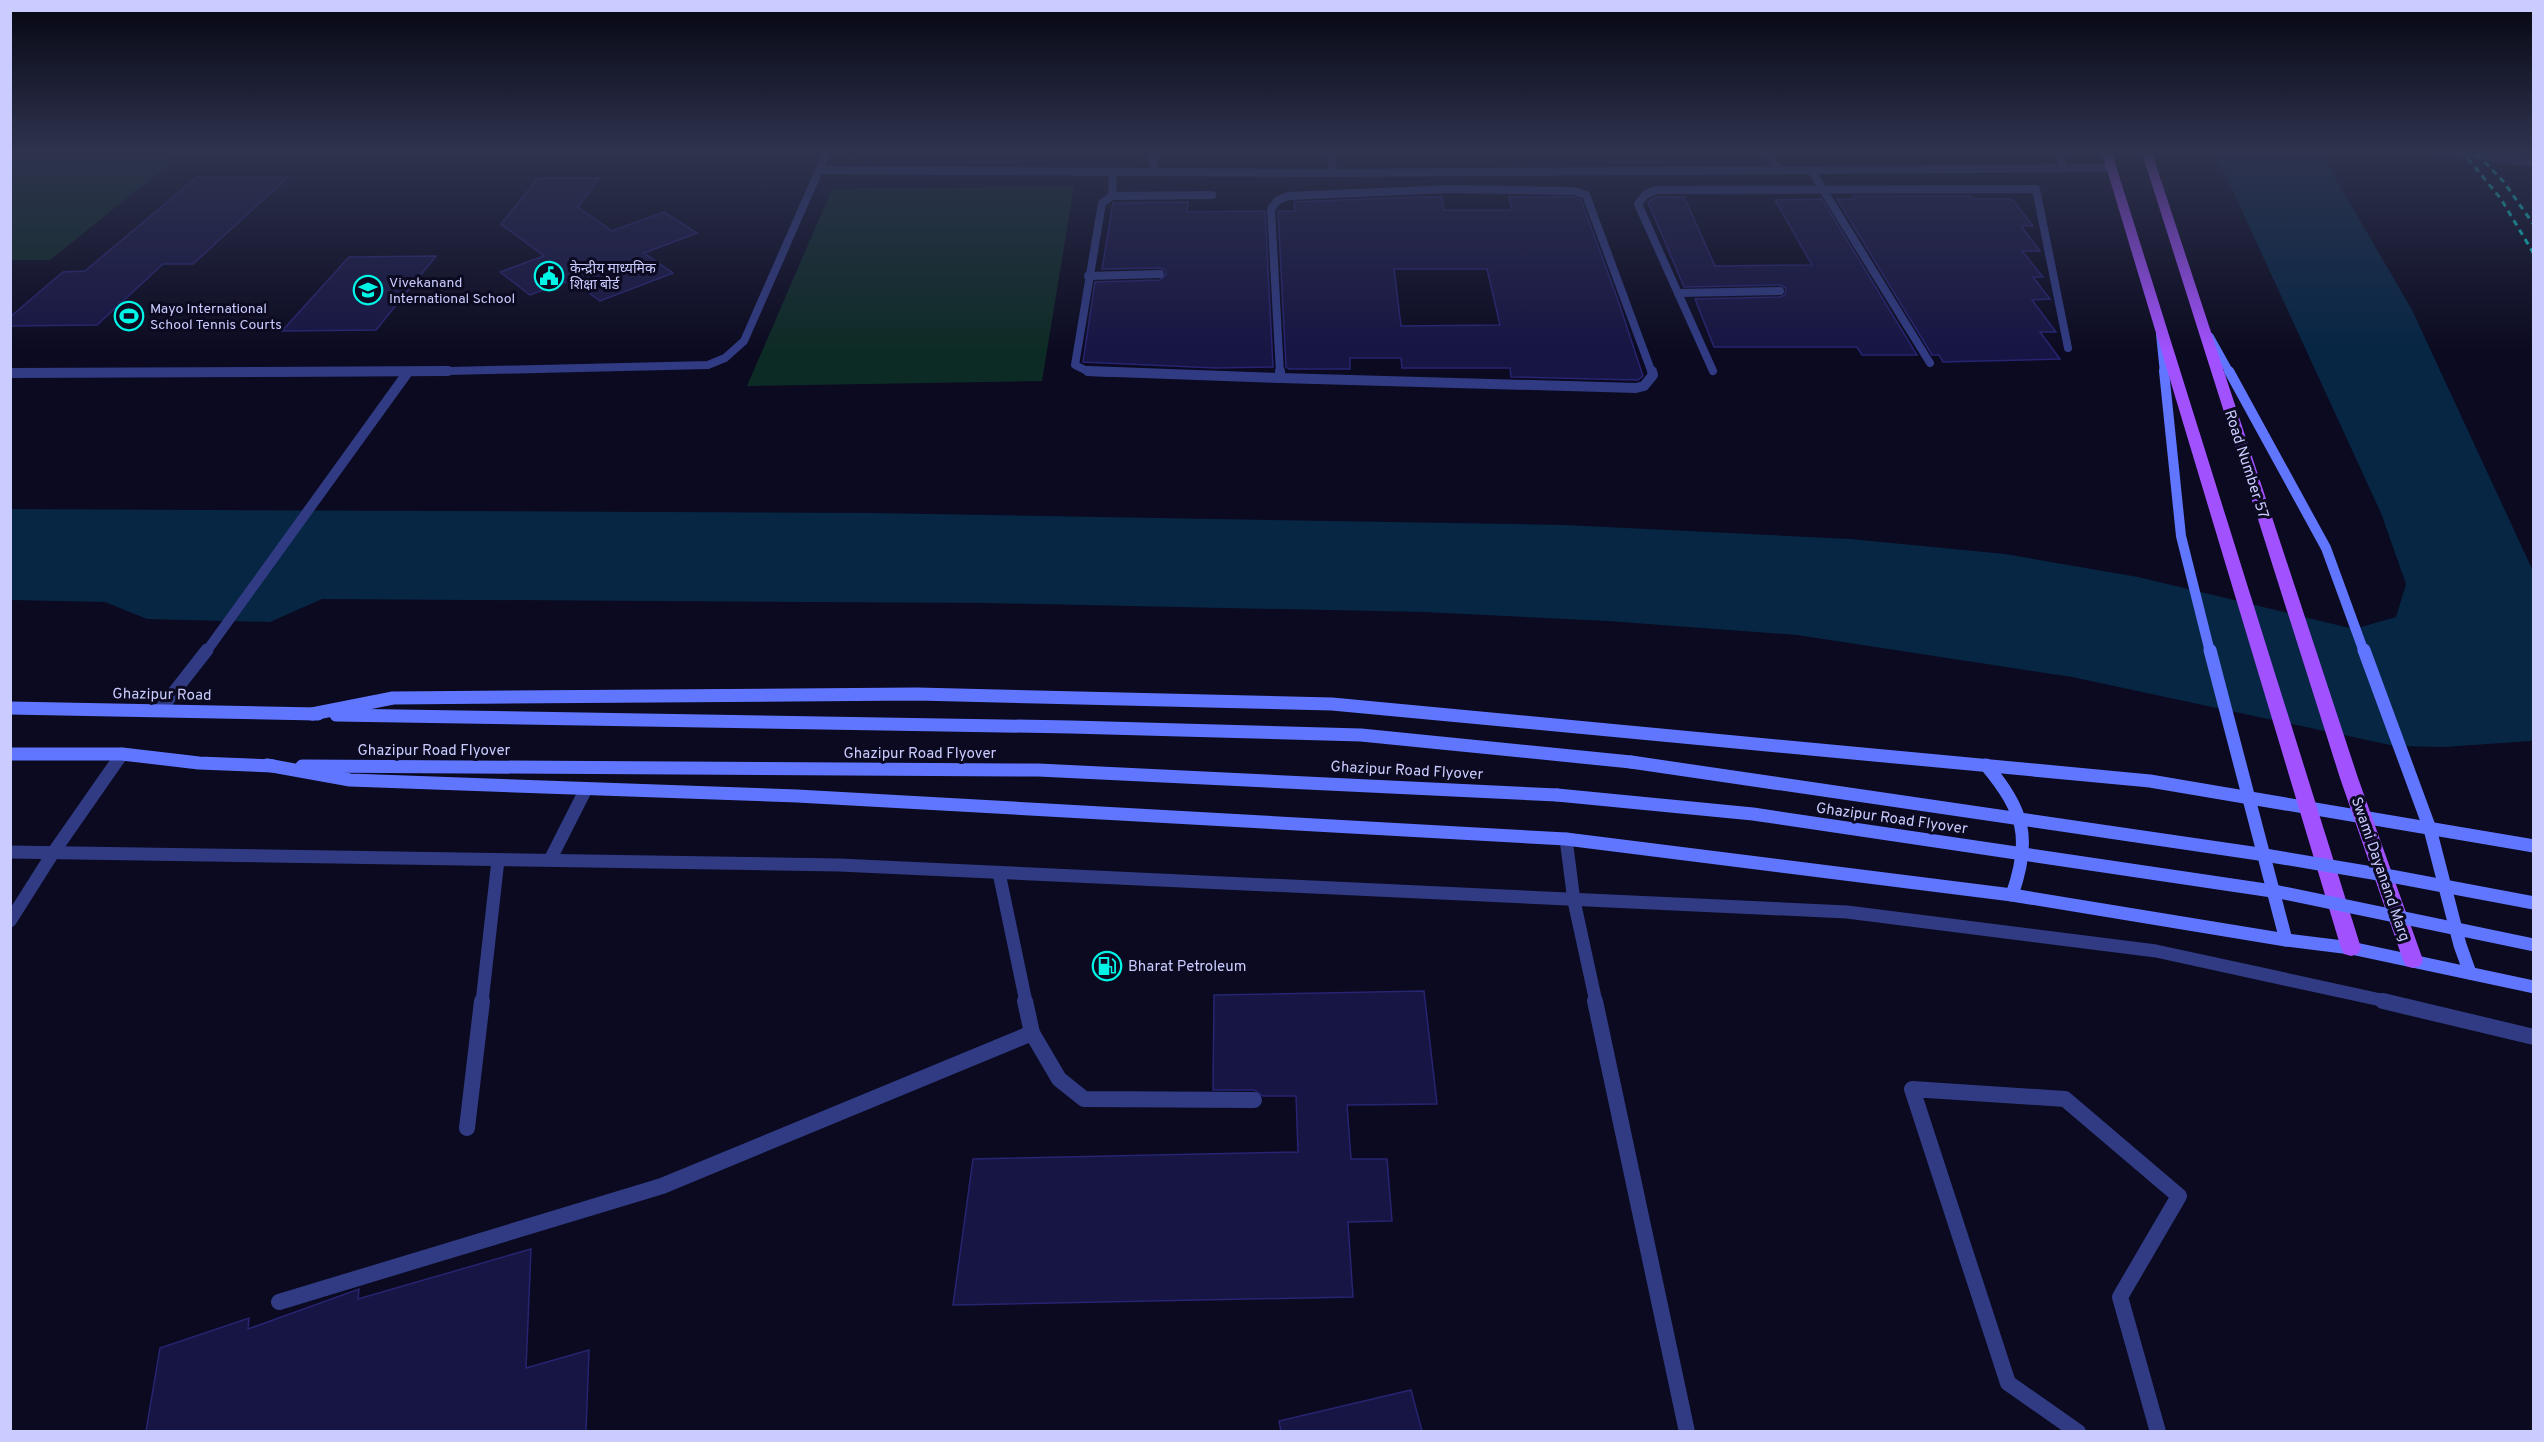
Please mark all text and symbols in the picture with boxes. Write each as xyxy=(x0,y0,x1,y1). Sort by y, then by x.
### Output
place label: केन्द्रीय माध्यमिक शिक्षा बोर्ड xyxy=(570,259,656,294)
public building icon: केन्द्रीय माध्यमिक शिक्षा बोर्ड xyxy=(533,260,565,292)
school or university icon: Vivekanand International School xyxy=(352,274,384,306)
place label: Vivekanand International School xyxy=(389,275,515,308)
sports icon: Mayo International School Tennis Courts xyxy=(113,300,145,332)
place label: Mayo International School Tennis Courts xyxy=(150,301,282,334)
street label: Road Number 57 xyxy=(2219,408,2272,521)
street label: Ghazipur Road xyxy=(112,685,212,706)
street label: Ghazipur Road Flyover xyxy=(358,742,511,761)
street label: Ghazipur Road Flyover xyxy=(844,745,997,764)
street label: Ghazipur Road Flyover xyxy=(1330,758,1484,785)
street label: Swami Dayanand Marg xyxy=(2346,795,2413,944)
street label: Ghazipur Road Flyover xyxy=(1815,799,1969,840)
fuel station icon: Bharat Petroleum xyxy=(1091,950,1123,982)
place label: Bharat Petroleum xyxy=(1128,958,1246,977)

